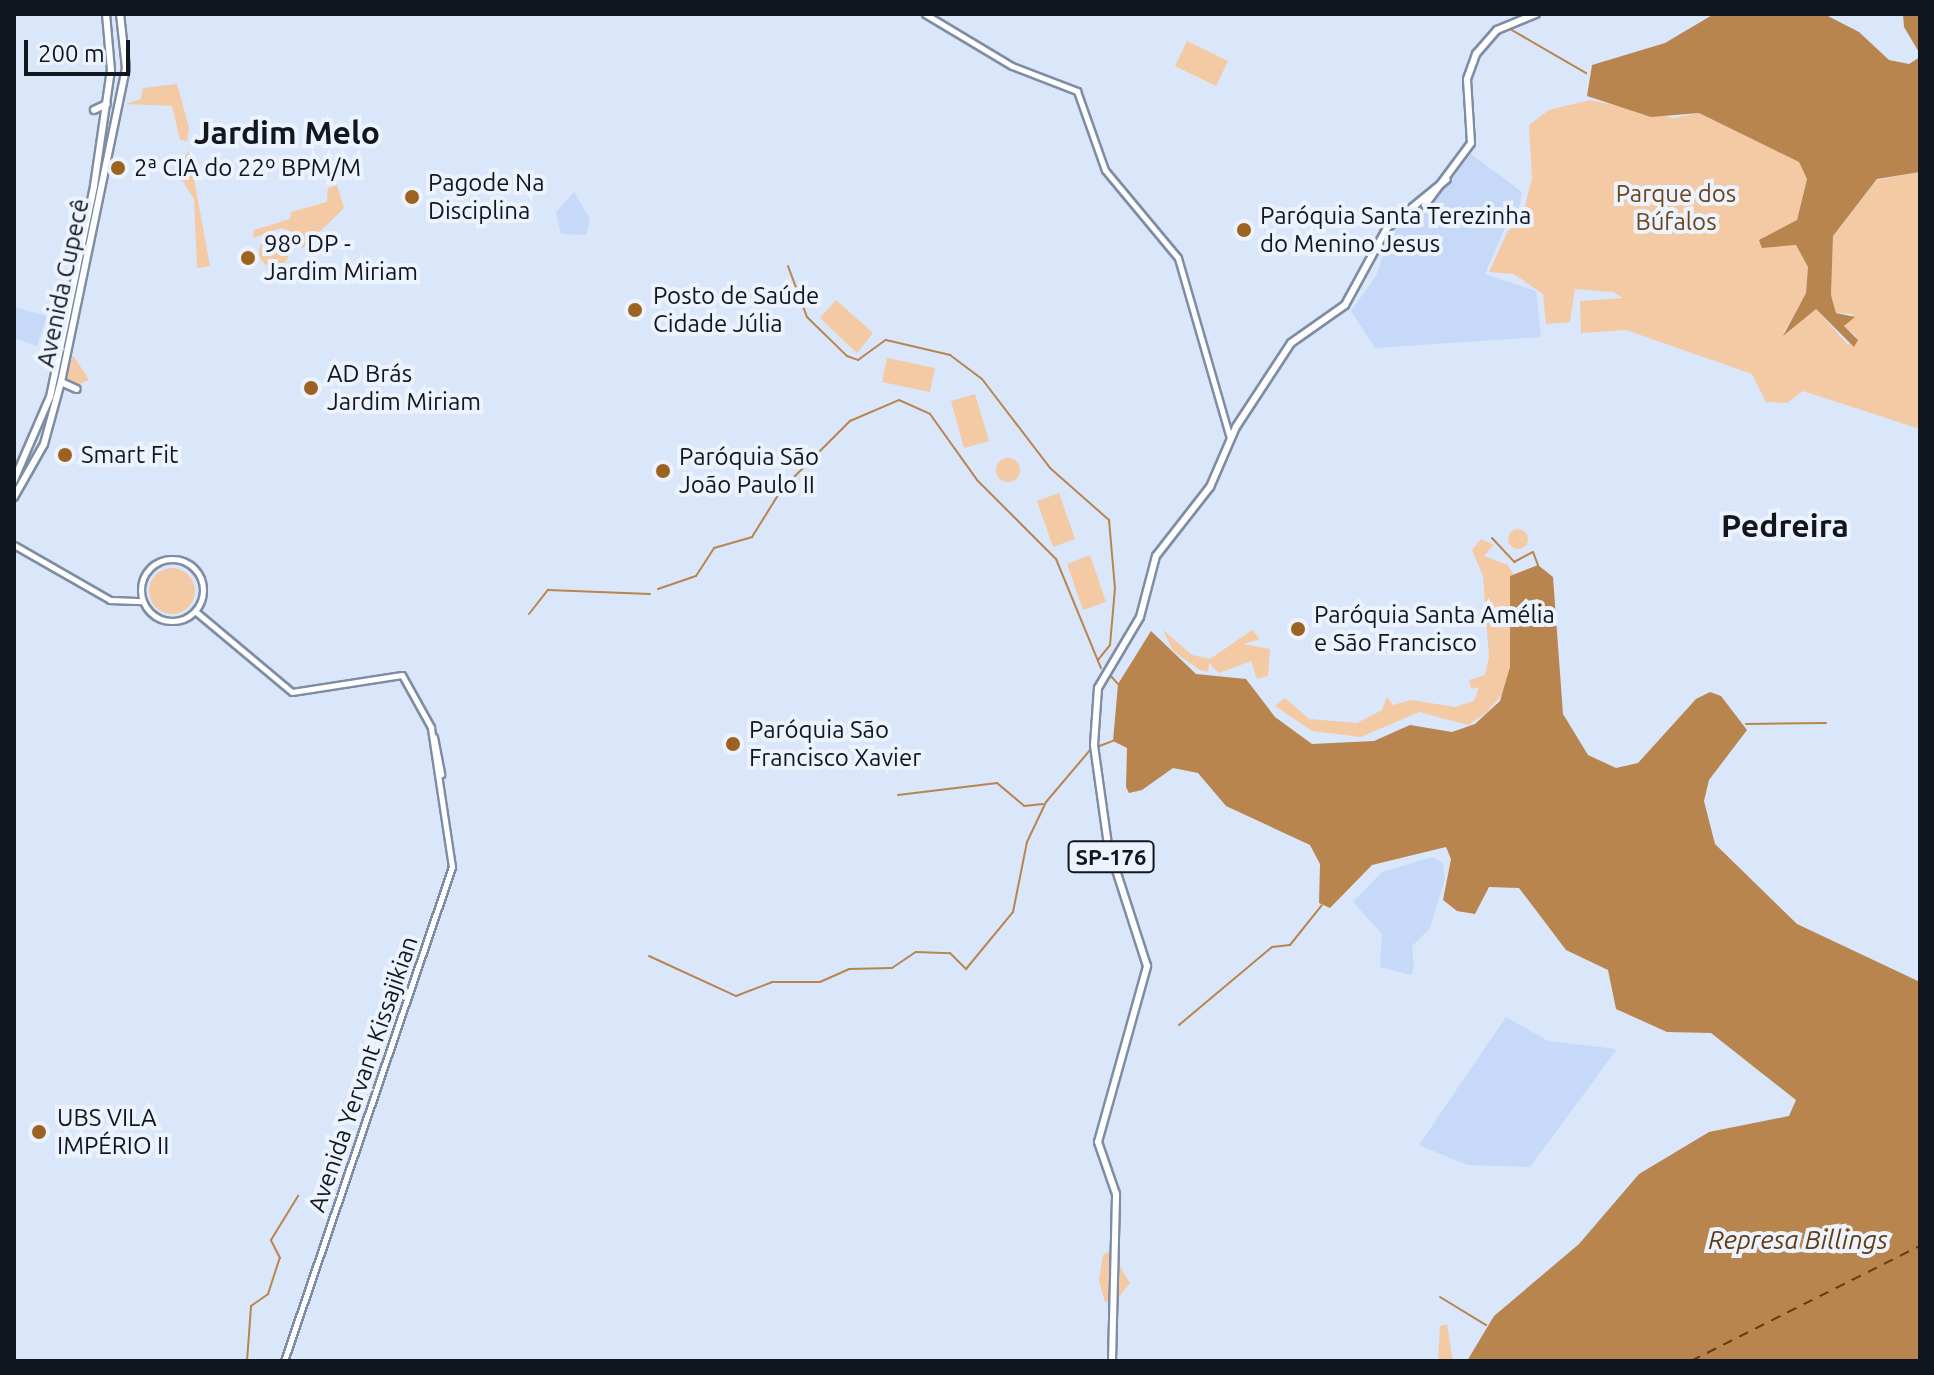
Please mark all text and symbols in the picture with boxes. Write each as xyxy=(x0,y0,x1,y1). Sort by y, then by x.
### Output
scale bar xyxy=(28,24,134,74)
text: 200 m xyxy=(38,40,105,67)
district label: Jardim Melo xyxy=(194,113,380,151)
place label: 2ª CIA do 22º BPM/M xyxy=(134,154,361,182)
marker: 2ª CIA do 22º BPM/M xyxy=(109,159,127,177)
place label: Pagode Na Disciplina xyxy=(428,169,545,225)
park label: Parque dos Búfalos xyxy=(1616,180,1736,236)
marker: Pagode Na Disciplina xyxy=(403,188,421,206)
street label: Avenida Cupecê xyxy=(31,196,95,370)
place label: Paróquia Santa Terezinha do Menino Jesus xyxy=(1260,202,1531,258)
marker: Paróquia Santa Terezinha do Menino Jesus xyxy=(1235,221,1253,239)
place label: 98º DP - Jardim Miriam xyxy=(264,230,418,286)
marker: 98º DP - Jardim Miriam xyxy=(239,249,257,267)
place label: Posto de Saúde Cidade Júlia xyxy=(653,282,819,338)
marker: Posto de Saúde Cidade Júlia xyxy=(624,299,646,321)
place label: AD Brás Jardim Miriam xyxy=(327,360,481,416)
marker: AD Brás Jardim Miriam xyxy=(302,379,320,397)
place label: Smart Fit xyxy=(81,441,179,469)
place label: Paróquia São João Paulo II xyxy=(679,443,819,499)
marker: Smart Fit xyxy=(56,446,74,464)
marker: Paróquia São João Paulo II xyxy=(654,462,672,480)
district label: Pedreira xyxy=(1721,506,1849,544)
place label: Paróquia Santa Amélia e São Francisco xyxy=(1314,601,1555,657)
marker: Paróquia Santa Amélia e São Francisco xyxy=(1289,620,1307,638)
place label: Paróquia São Francisco Xavier xyxy=(749,716,921,772)
marker: Paróquia São Francisco Xavier xyxy=(724,735,742,753)
road number: SP-176 xyxy=(1067,839,1155,875)
street label: Avenida Yervant Kissajikian xyxy=(302,932,424,1216)
place label: UBS VILA IMPÉRIO II xyxy=(57,1104,169,1160)
marker: UBS VILA IMPÉRIO II xyxy=(28,1121,50,1143)
water label: Represa Billings xyxy=(1708,1224,1888,1256)

